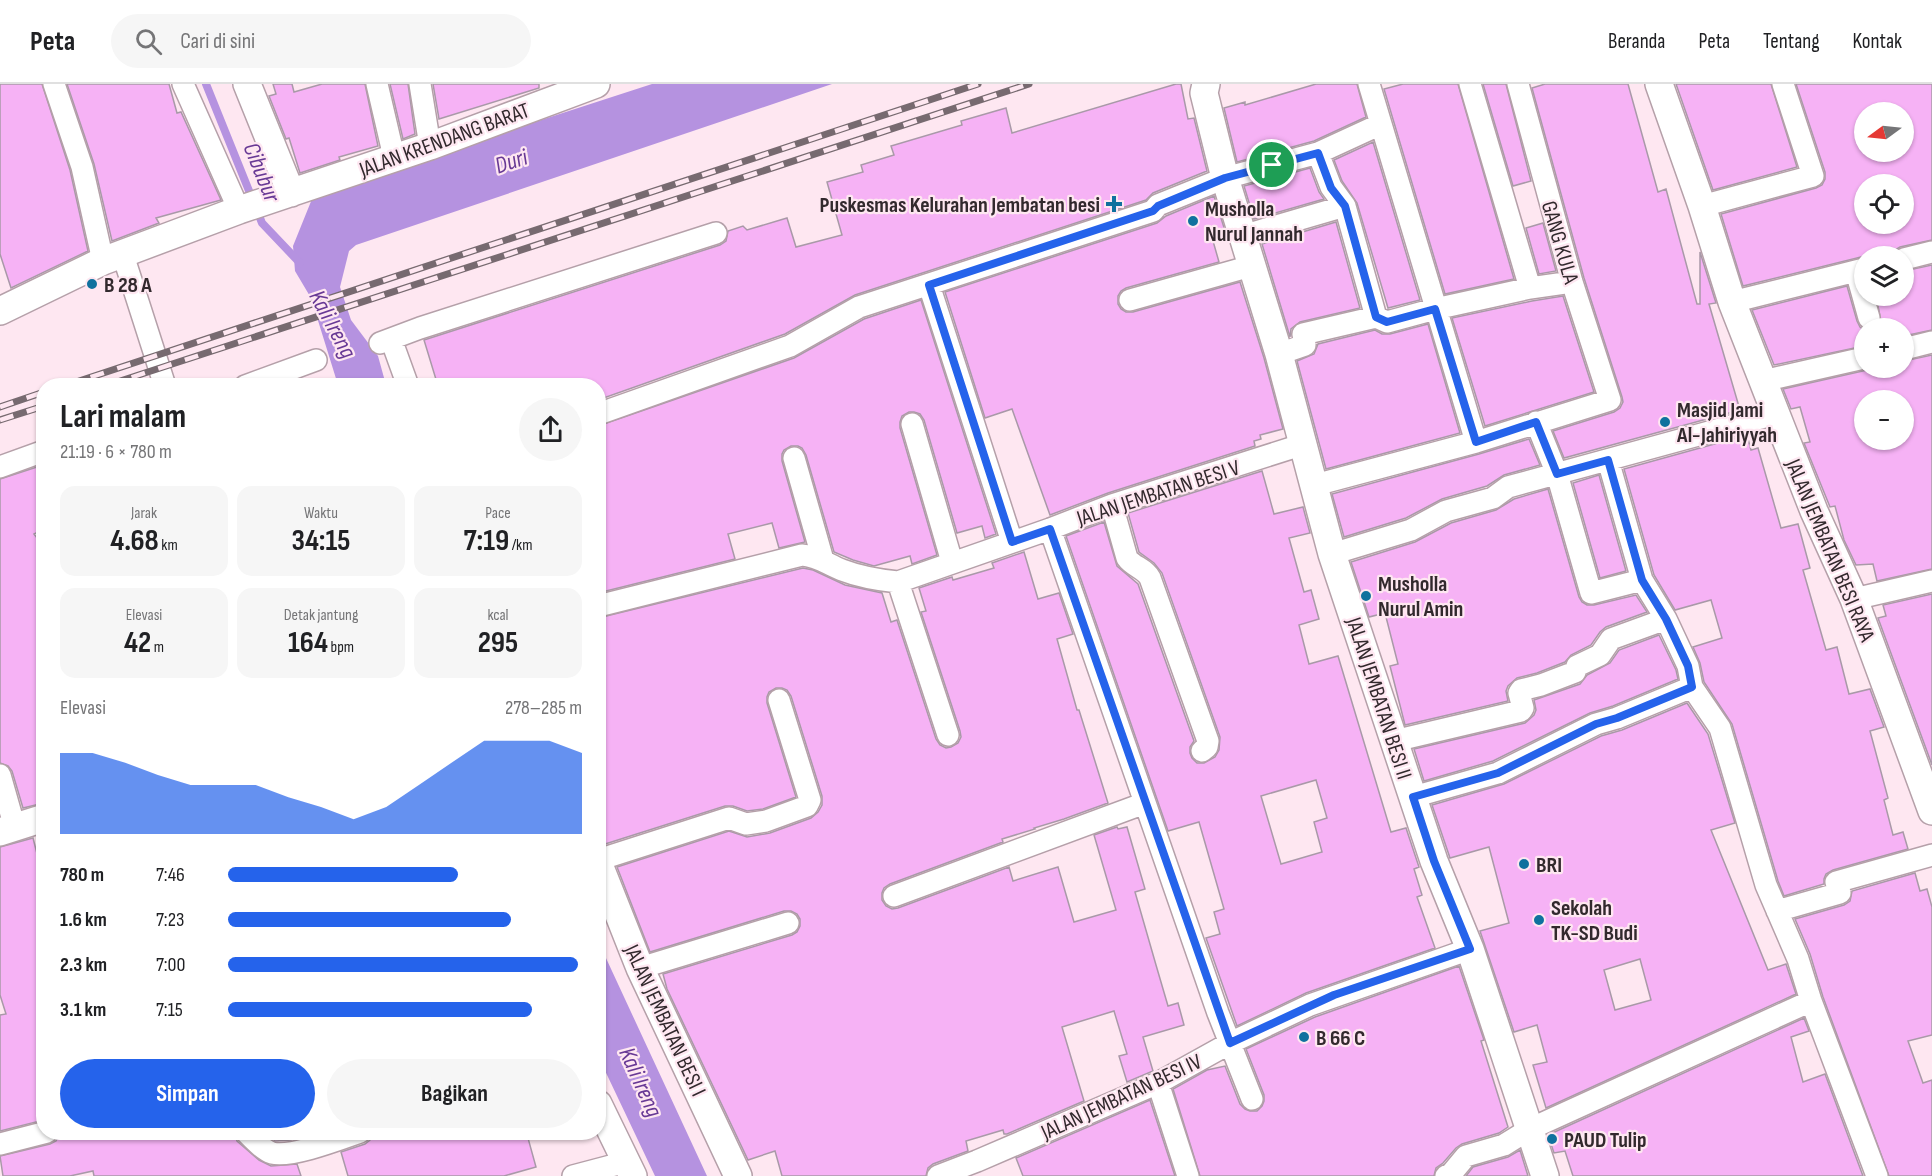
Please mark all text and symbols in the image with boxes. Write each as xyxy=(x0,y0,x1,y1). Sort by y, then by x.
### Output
search box xyxy=(111,14,531,68)
text: Peta xyxy=(30,25,75,58)
icon: search xyxy=(132,25,165,58)
text: Cari di sini xyxy=(180,28,255,55)
text: Beranda xyxy=(1608,29,1665,54)
text: Peta xyxy=(1698,29,1730,54)
text: Tentang xyxy=(1763,29,1820,54)
text: Kontak xyxy=(1853,29,1902,54)
street label: JALAN KRENDANG BARAT xyxy=(355,97,533,184)
north arrow xyxy=(1854,102,1914,162)
map controls xyxy=(1854,102,1914,450)
water label: Cibubur xyxy=(237,138,287,207)
pin xyxy=(1246,139,1297,190)
water label: Duri xyxy=(491,142,532,180)
icon: arrive xyxy=(1255,148,1288,181)
button: locate xyxy=(1854,174,1914,234)
place label: Puskesmas Kelurahan Jembatan besi xyxy=(820,192,1100,219)
marker: Puskesmas Kelurahan Jembatan besi xyxy=(1105,195,1123,213)
place label: Musholla Nurul Jannah xyxy=(1205,196,1303,248)
street label: GANG KULA xyxy=(1535,198,1584,287)
marker: Musholla Nurul Jannah xyxy=(1186,214,1200,228)
button: layers xyxy=(1854,246,1914,306)
place label: B 28 A xyxy=(104,272,152,299)
marker: B 28 A xyxy=(85,277,99,291)
water label: Kali Ireng xyxy=(303,285,363,364)
button: + xyxy=(1854,318,1914,378)
button: − xyxy=(1854,390,1914,450)
text: Lari malam xyxy=(60,397,186,437)
place label: Masjid Jami Al-Jahiriyyah xyxy=(1676,397,1777,449)
button: share xyxy=(519,398,582,461)
marker: Masjid Jami Al-Jahiriyyah xyxy=(1658,415,1672,429)
text: 21:19 · 6 × 780 m xyxy=(60,440,172,464)
street label: JALAN JEMBATAN BESI V xyxy=(1073,454,1243,533)
street label: JALAN JEMBATAN BESI RAYA xyxy=(1779,454,1881,647)
text: Jarak xyxy=(131,504,157,523)
text: Waktu xyxy=(304,504,338,523)
text: Pace xyxy=(485,504,511,523)
text: 4.68 xyxy=(110,523,159,559)
text: 34:15 xyxy=(291,523,351,559)
text: 7:19 xyxy=(464,523,509,559)
text: km xyxy=(159,536,178,555)
text: /km xyxy=(509,536,533,555)
place label: Musholla Nurul Amin xyxy=(1378,571,1463,623)
marker: Musholla Nurul Amin xyxy=(1359,589,1373,603)
text: Elevasi xyxy=(126,606,162,625)
text: Detak jantung xyxy=(284,606,358,625)
text: kcal xyxy=(487,606,509,625)
street label: JALAN JEMBATAN BESI II xyxy=(1339,613,1417,783)
text: 42 xyxy=(124,625,151,661)
text: 164 xyxy=(288,625,328,661)
text: 295 xyxy=(478,625,518,661)
text: m xyxy=(151,638,164,657)
text: bpm xyxy=(328,638,354,657)
text: Elevasi xyxy=(60,696,106,720)
text: 278–285 m xyxy=(505,696,582,720)
place label: BRI xyxy=(1536,852,1562,879)
marker: BRI xyxy=(1517,857,1531,871)
text: 780 m xyxy=(60,863,104,887)
text: 7:46 xyxy=(156,863,185,887)
place label: Sekolah TK-SD Budi xyxy=(1551,895,1638,947)
text: 1.6 km xyxy=(60,908,107,932)
text: 7:23 xyxy=(156,908,184,932)
marker: Sekolah TK-SD Budi xyxy=(1532,913,1546,927)
street label: JALAN JEMBATAN BESI I xyxy=(617,940,712,1101)
text: 2.3 km xyxy=(60,953,107,977)
text: 7:00 xyxy=(156,953,185,977)
text: 3.1 km xyxy=(60,998,106,1022)
text: 7:15 xyxy=(156,998,183,1022)
place label: B 66 C xyxy=(1316,1025,1365,1052)
marker: B 66 C xyxy=(1297,1030,1311,1044)
water label: Kali Ireng xyxy=(612,1043,669,1122)
street label: JALAN JEMBATAN BESI IV xyxy=(1036,1048,1206,1147)
button: Simpan xyxy=(60,1059,315,1128)
button: Bagikan xyxy=(327,1059,582,1128)
place label: PAUD Tulip xyxy=(1564,1127,1647,1154)
marker: PAUD Tulip xyxy=(1545,1132,1559,1146)

